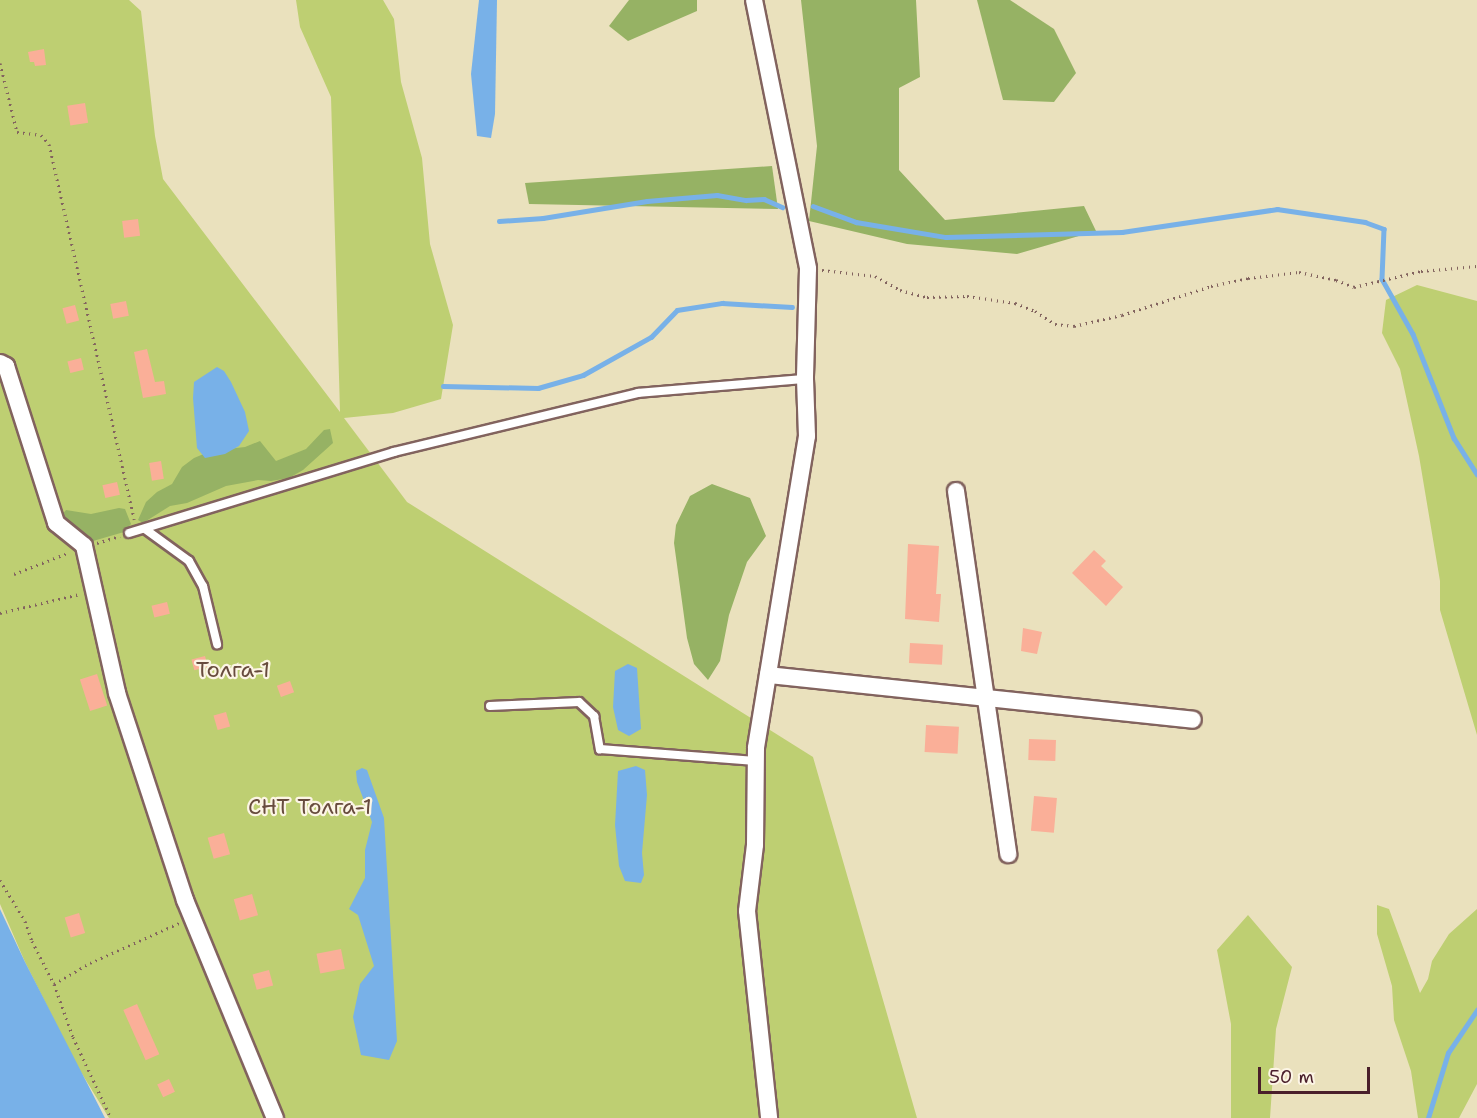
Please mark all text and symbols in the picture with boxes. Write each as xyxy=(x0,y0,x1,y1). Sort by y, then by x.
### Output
park label: Толга-1 xyxy=(196,657,270,683)
park label: СНТ Толга-1 xyxy=(248,794,372,820)
scale bar xyxy=(1261,1055,1374,1093)
text: 50 m xyxy=(1269,1065,1314,1089)

